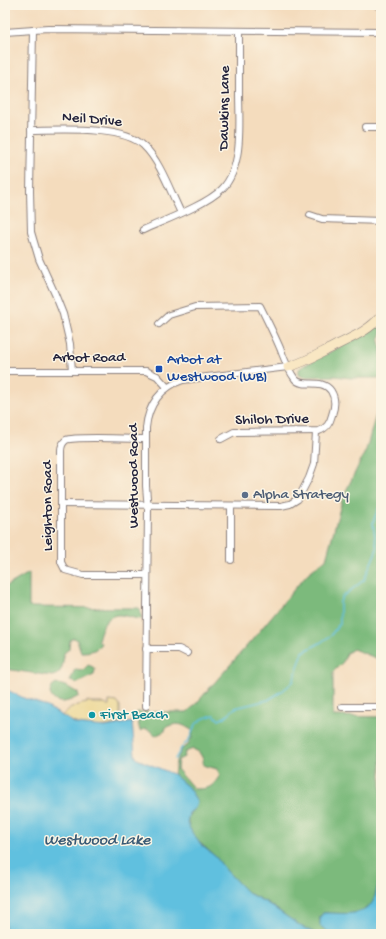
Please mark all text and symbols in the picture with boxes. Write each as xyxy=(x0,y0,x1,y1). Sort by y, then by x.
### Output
street label: Dawkins Lane xyxy=(215,65,235,151)
street label: Neil Drive xyxy=(61,108,123,132)
street label: Arbot Road xyxy=(53,349,126,367)
place label: Arbot at Westwood (WB) xyxy=(167,351,268,386)
marker: Arbot at Westwood (WB) xyxy=(154,364,164,374)
street label: Shiloh Drive xyxy=(235,410,309,430)
street label: Westwood Road xyxy=(125,423,143,528)
street label: Leighton Road xyxy=(39,460,57,551)
place label: Alpha Strategy xyxy=(253,486,350,504)
marker: Alpha Strategy xyxy=(240,490,250,500)
place label: First Beach xyxy=(99,706,168,724)
marker: First Beach xyxy=(87,710,97,720)
water label: Westwood Lake xyxy=(44,832,151,851)

